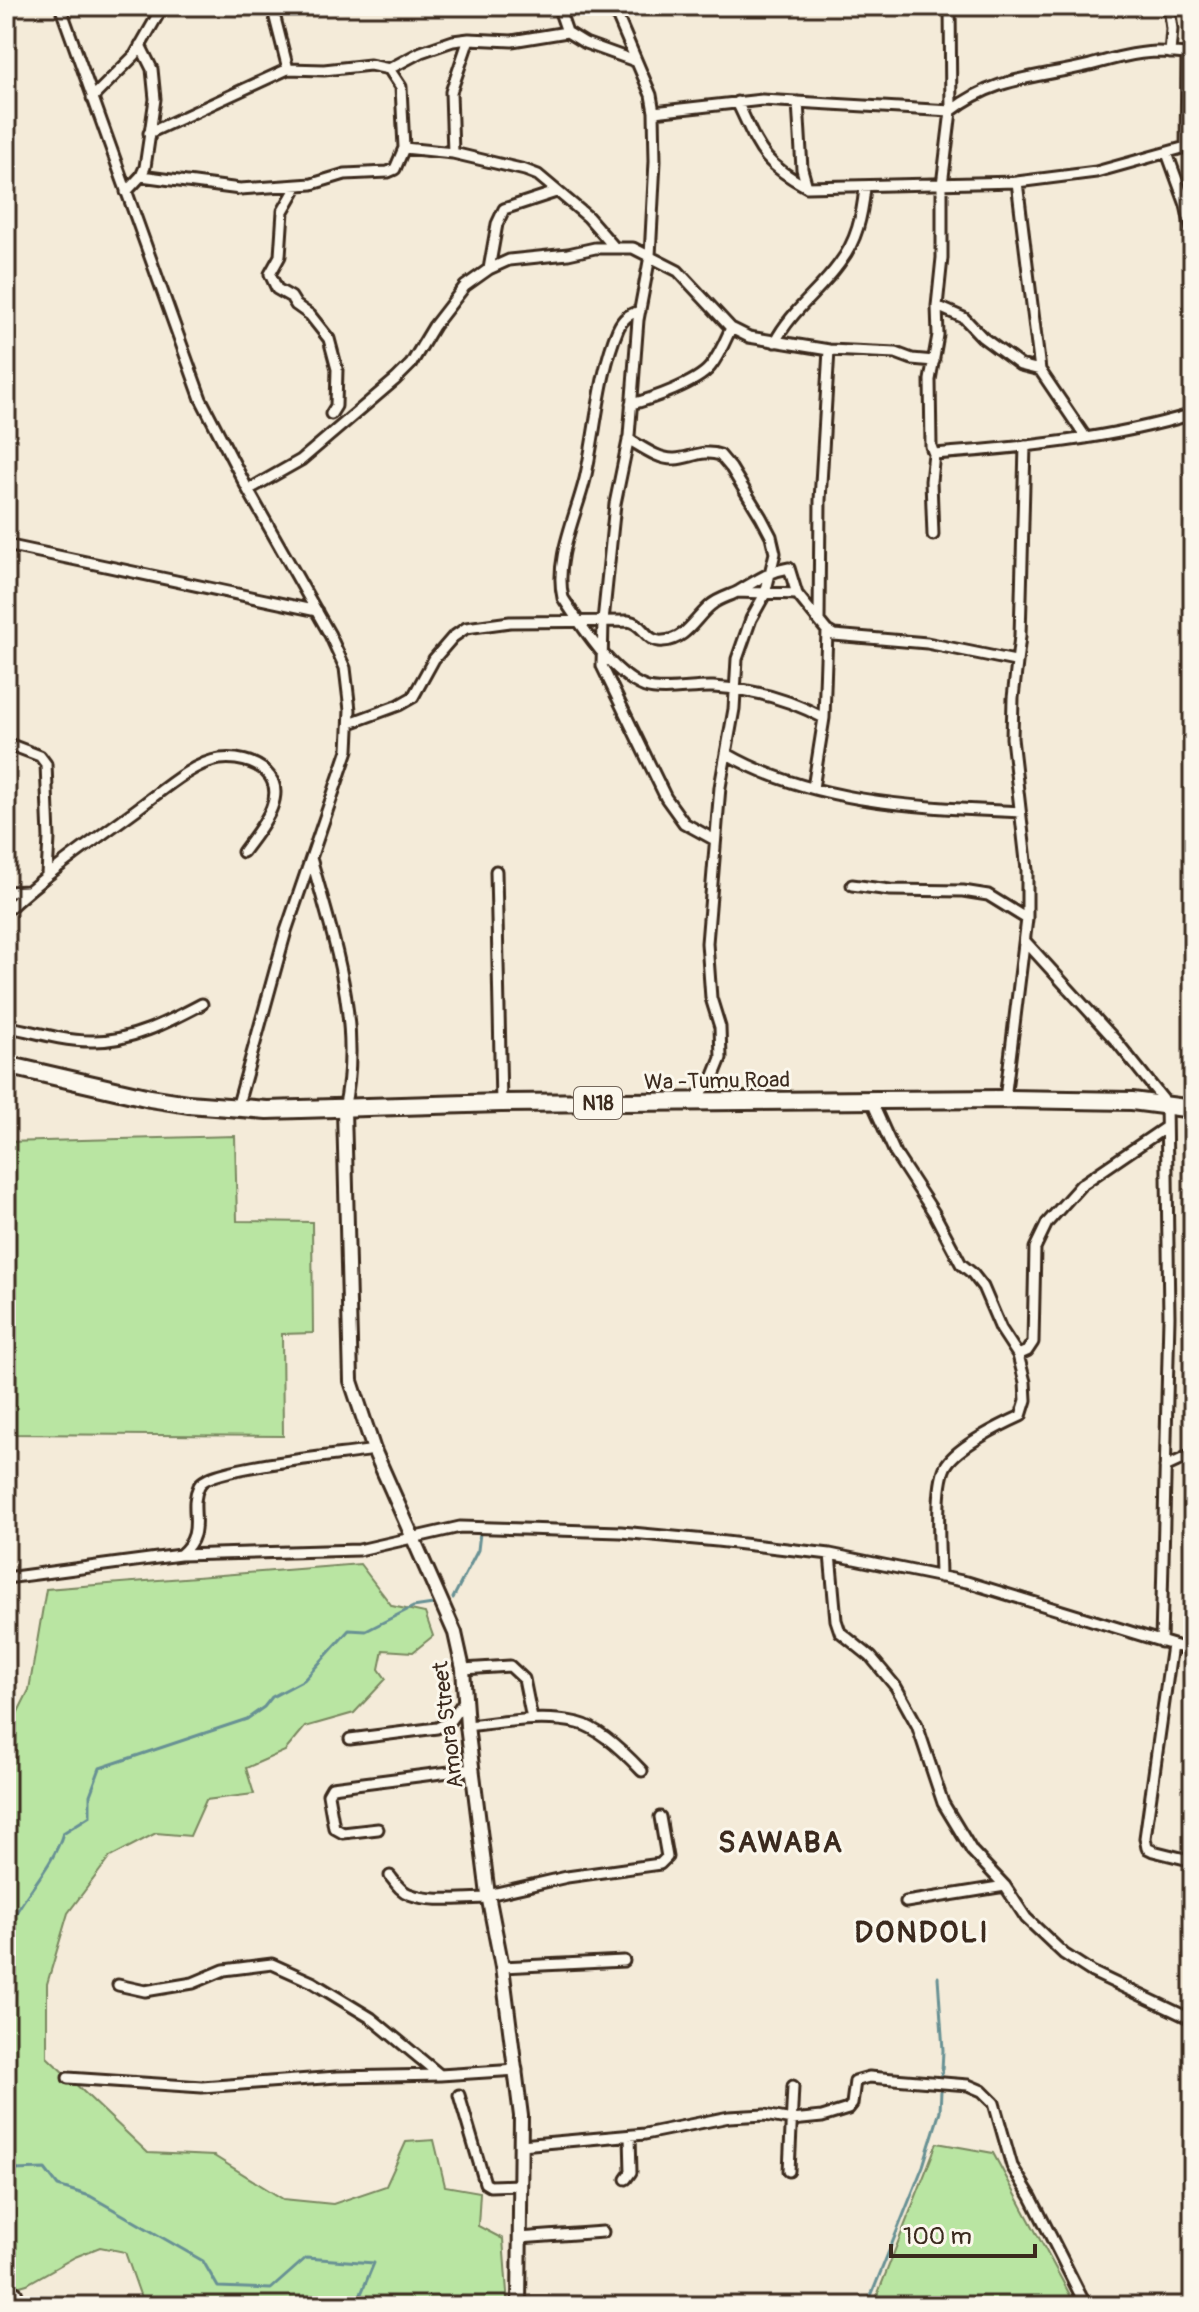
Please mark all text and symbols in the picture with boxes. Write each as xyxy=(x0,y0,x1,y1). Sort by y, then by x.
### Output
street label: Wa -Tumu Road xyxy=(644,1066,790,1096)
road number: N18 xyxy=(574,1087,622,1119)
street label: Amora Street xyxy=(426,1660,470,1790)
district label: SAWABA xyxy=(718,1824,844,1861)
district label: DONDOLI xyxy=(854,1914,990,1951)
scale bar xyxy=(891,2208,1035,2258)
text: 100 m xyxy=(903,2222,972,2251)

